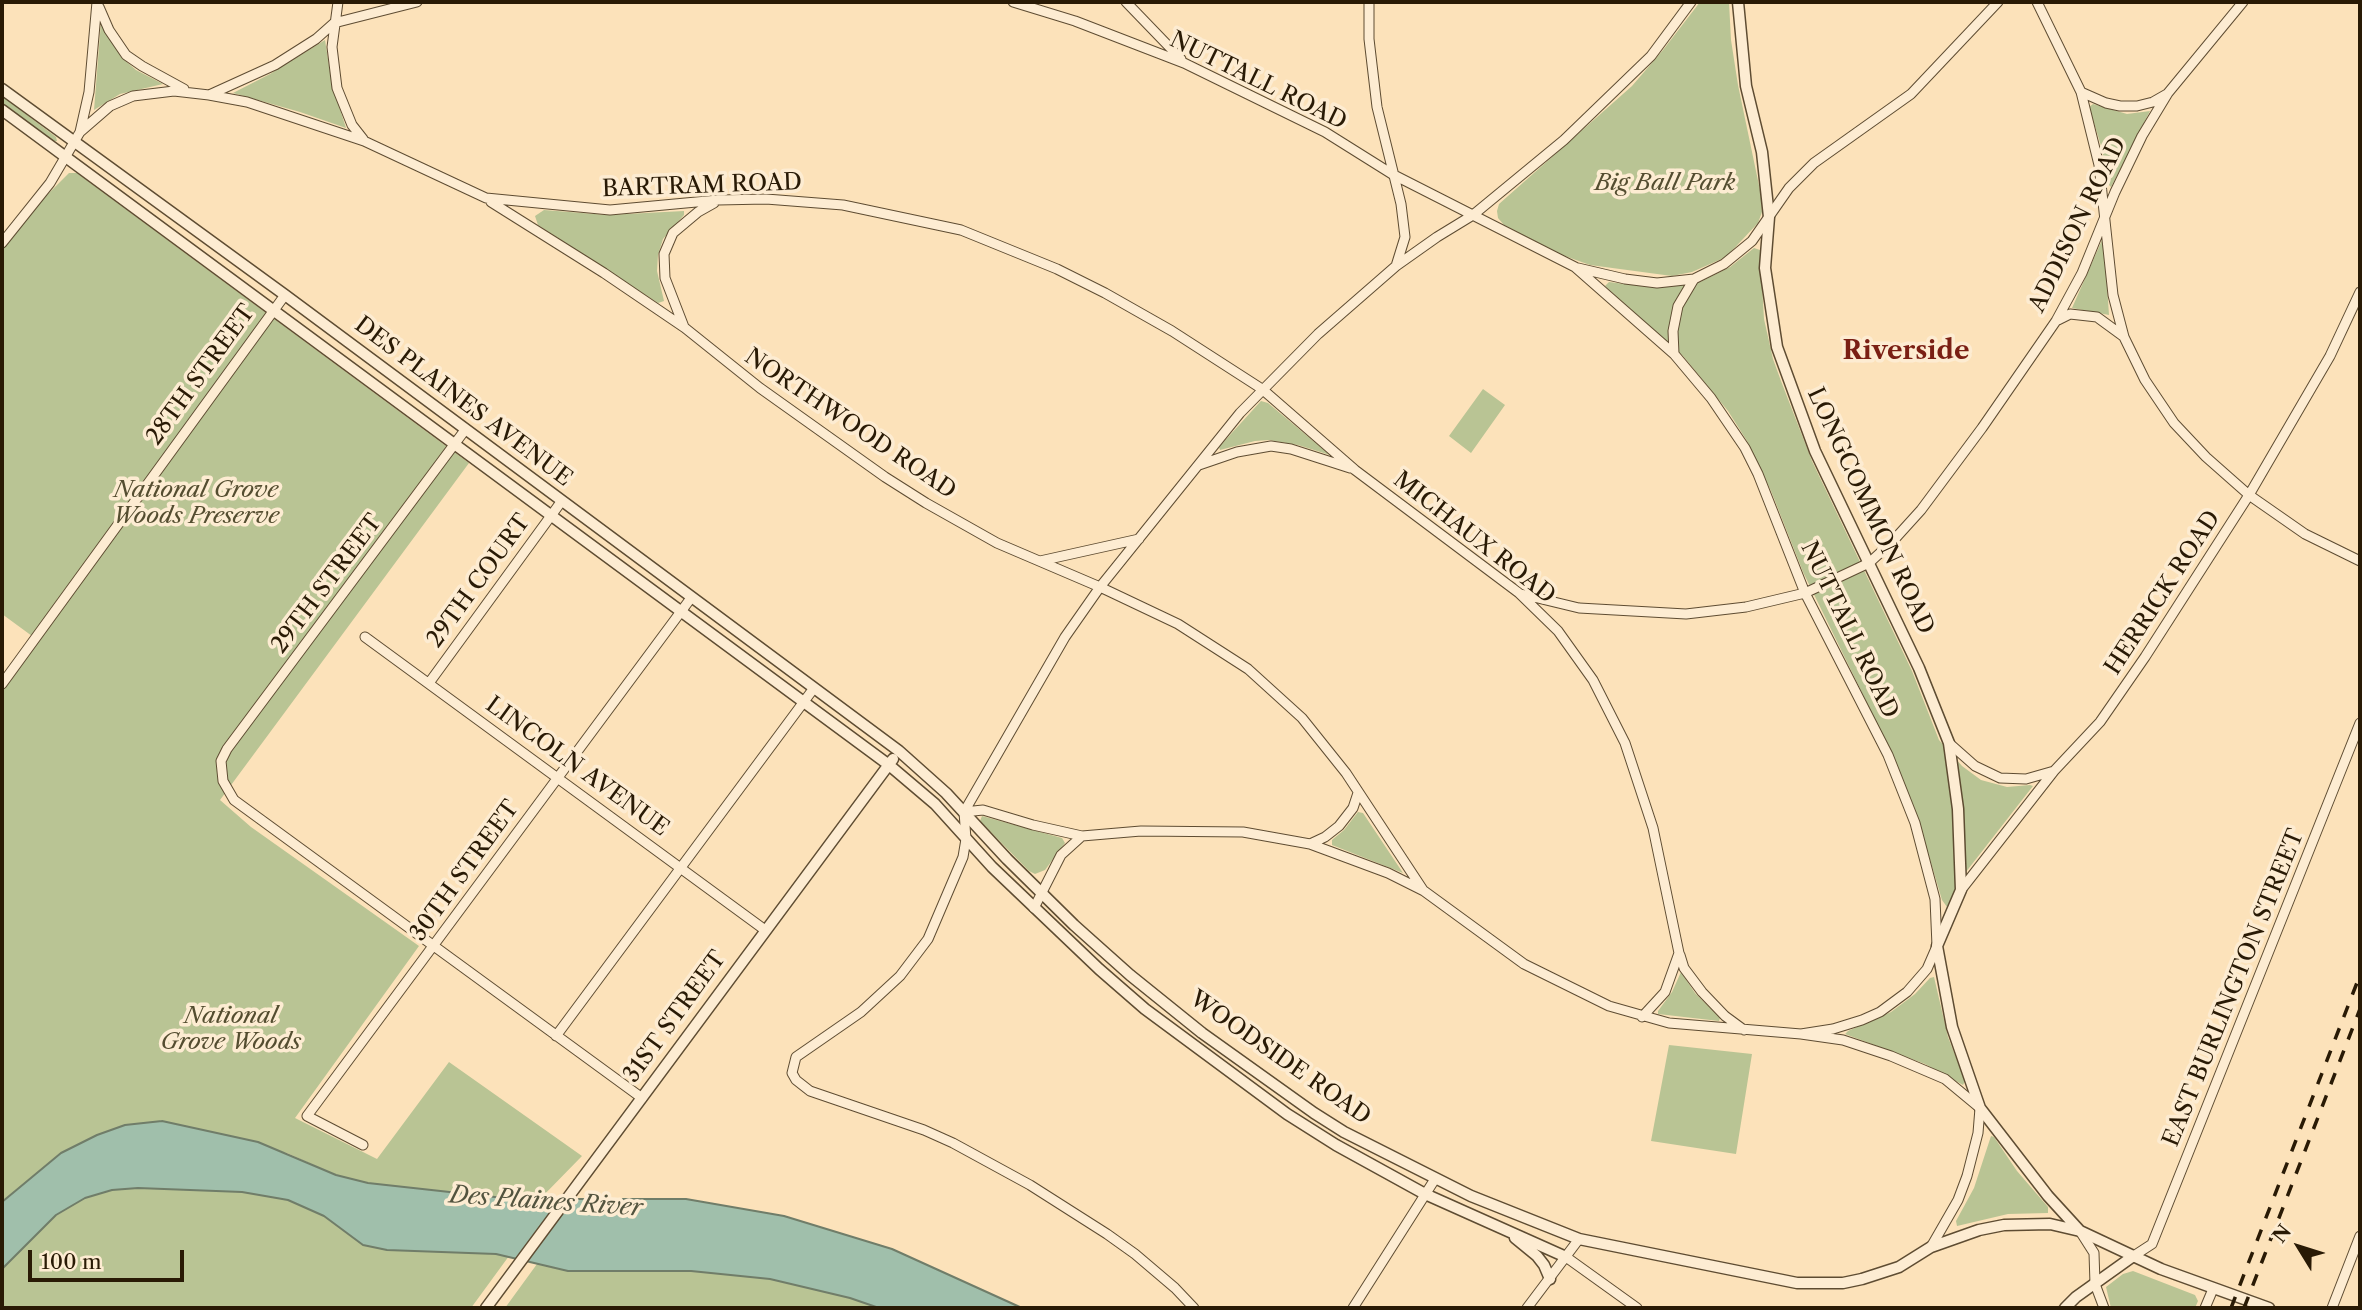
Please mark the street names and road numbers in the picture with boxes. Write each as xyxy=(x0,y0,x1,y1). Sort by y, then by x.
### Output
street label: NUTTALL ROAD xyxy=(1165,26,1351,136)
street label: ADDISON ROAD xyxy=(2024,133,2132,317)
street label: BARTRAM ROAD xyxy=(602,169,802,203)
street label: 28TH STREET xyxy=(141,299,261,451)
street label: DES PLAINES AVENUE xyxy=(349,311,577,493)
street label: NORTHWOOD ROAD xyxy=(739,343,961,505)
street label: LONGCOMMON ROAD xyxy=(1801,383,1939,639)
street label: MICHAUX ROAD xyxy=(1388,466,1560,610)
street label: HERRICK ROAD xyxy=(2100,506,2226,680)
street label: 29TH STREET xyxy=(266,509,388,659)
street label: 29TH COURT xyxy=(421,509,537,653)
street label: NUTTALL ROAD xyxy=(1794,537,1904,723)
street label: LINCOLN AVENUE xyxy=(480,691,674,843)
street label: 30TH STREET xyxy=(405,795,525,947)
street label: EAST BURLINGTON STREET xyxy=(2158,825,2310,1151)
street label: 31ST STREET xyxy=(618,946,732,1088)
street label: WOODSIDE ROAD xyxy=(1184,985,1376,1131)

